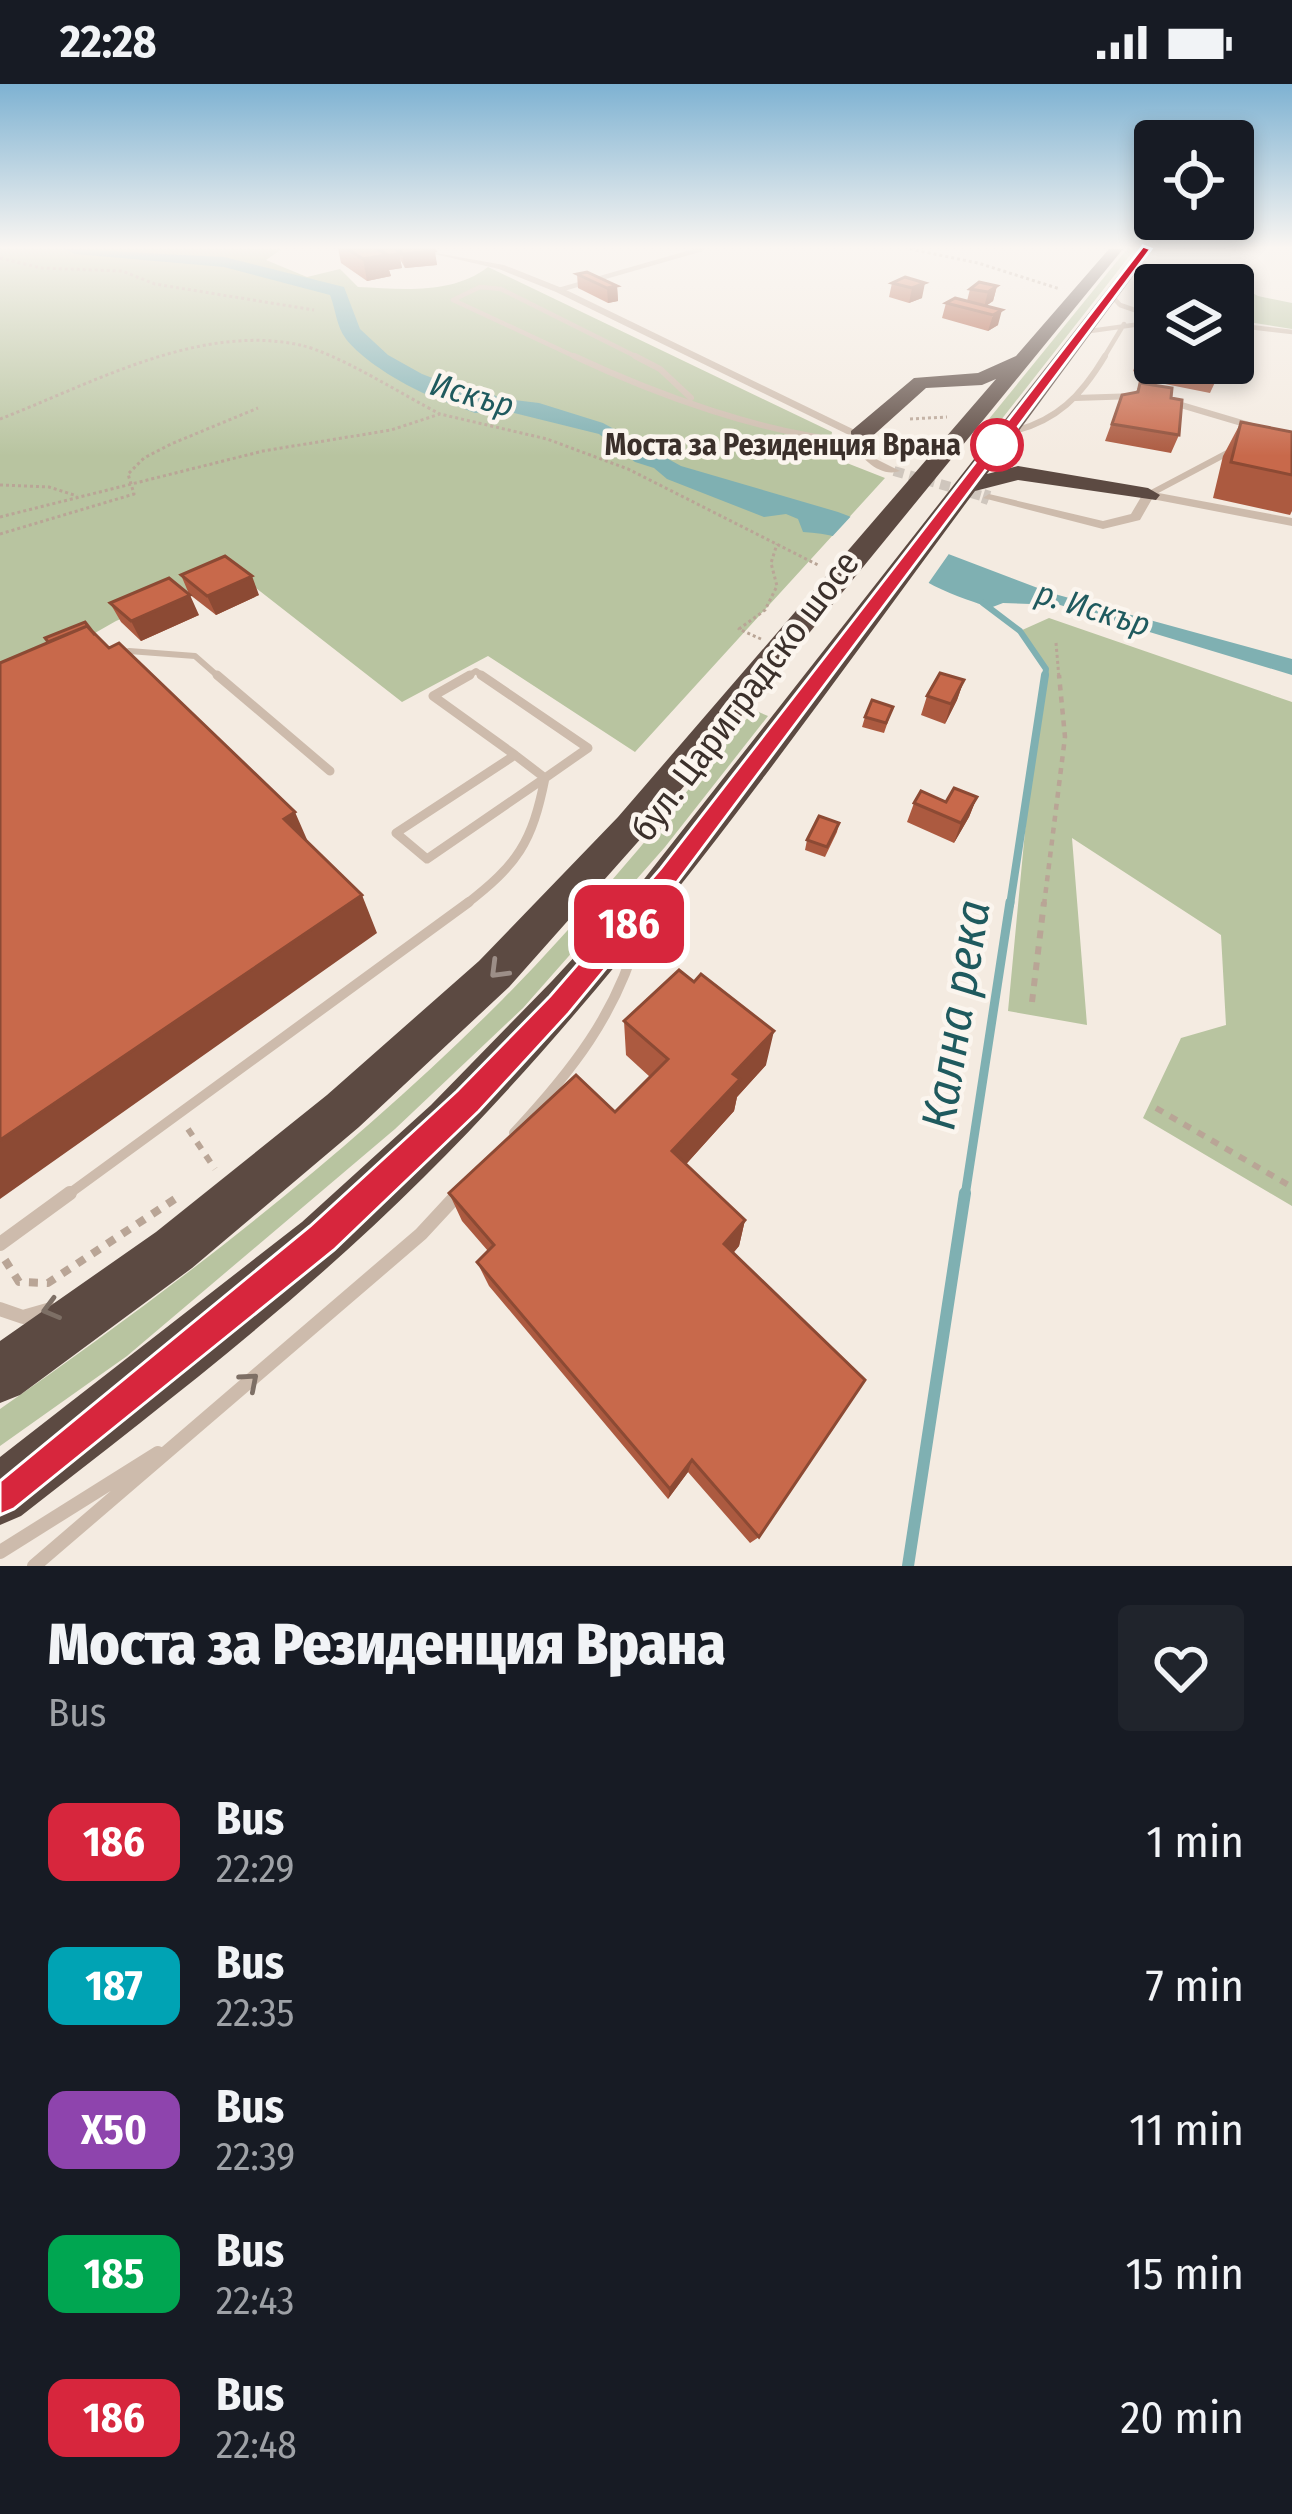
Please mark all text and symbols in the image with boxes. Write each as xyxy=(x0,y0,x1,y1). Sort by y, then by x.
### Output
text: 22:28 xyxy=(60,15,157,69)
map controls xyxy=(1134,120,1254,384)
button: locate xyxy=(1134,120,1254,240)
button: layers xyxy=(1134,264,1254,384)
water label: Искър xyxy=(425,364,519,426)
marker: Моста за Резиденция Врана xyxy=(972,420,1022,470)
place label: Моста за Резиденция Врана xyxy=(605,427,961,463)
street label: бул. Цариградско шосе xyxy=(622,542,868,850)
water label: р. Искър xyxy=(1031,573,1155,645)
line badge: 186 xyxy=(560,885,698,963)
water label: Кална река xyxy=(909,896,1003,1134)
text: 186 xyxy=(598,899,660,949)
one-way arrow xyxy=(490,955,512,977)
one-way arrow xyxy=(41,1295,62,1320)
one-way arrow xyxy=(236,1373,258,1395)
button: heart xyxy=(1118,1605,1244,1731)
text: Моста за Резиденция Врана xyxy=(48,1611,726,1679)
text: Bus xyxy=(48,1690,106,1736)
text: Bus xyxy=(216,1792,284,1846)
text: 1 min xyxy=(1146,1815,1244,1869)
text: 186 xyxy=(83,1817,145,1867)
text: 22:29 xyxy=(216,1846,295,1892)
text: Bus xyxy=(216,1936,284,1990)
text: 7 min xyxy=(1146,1959,1244,2013)
text: 187 xyxy=(85,1961,143,2011)
text: 22:35 xyxy=(216,1990,295,2036)
text: Bus xyxy=(216,2080,284,2134)
text: 11 min xyxy=(1129,2103,1244,2157)
text: Х50 xyxy=(81,2105,147,2155)
text: 22:39 xyxy=(216,2134,295,2180)
text: Bus xyxy=(216,2224,284,2278)
text: 15 min xyxy=(1126,2247,1244,2301)
text: 185 xyxy=(84,2249,144,2299)
text: 22:43 xyxy=(216,2278,294,2324)
text: Bus xyxy=(216,2368,284,2422)
text: 20 min xyxy=(1120,2391,1244,2445)
text: 186 xyxy=(83,2393,145,2443)
text: 22:48 xyxy=(216,2422,297,2468)

